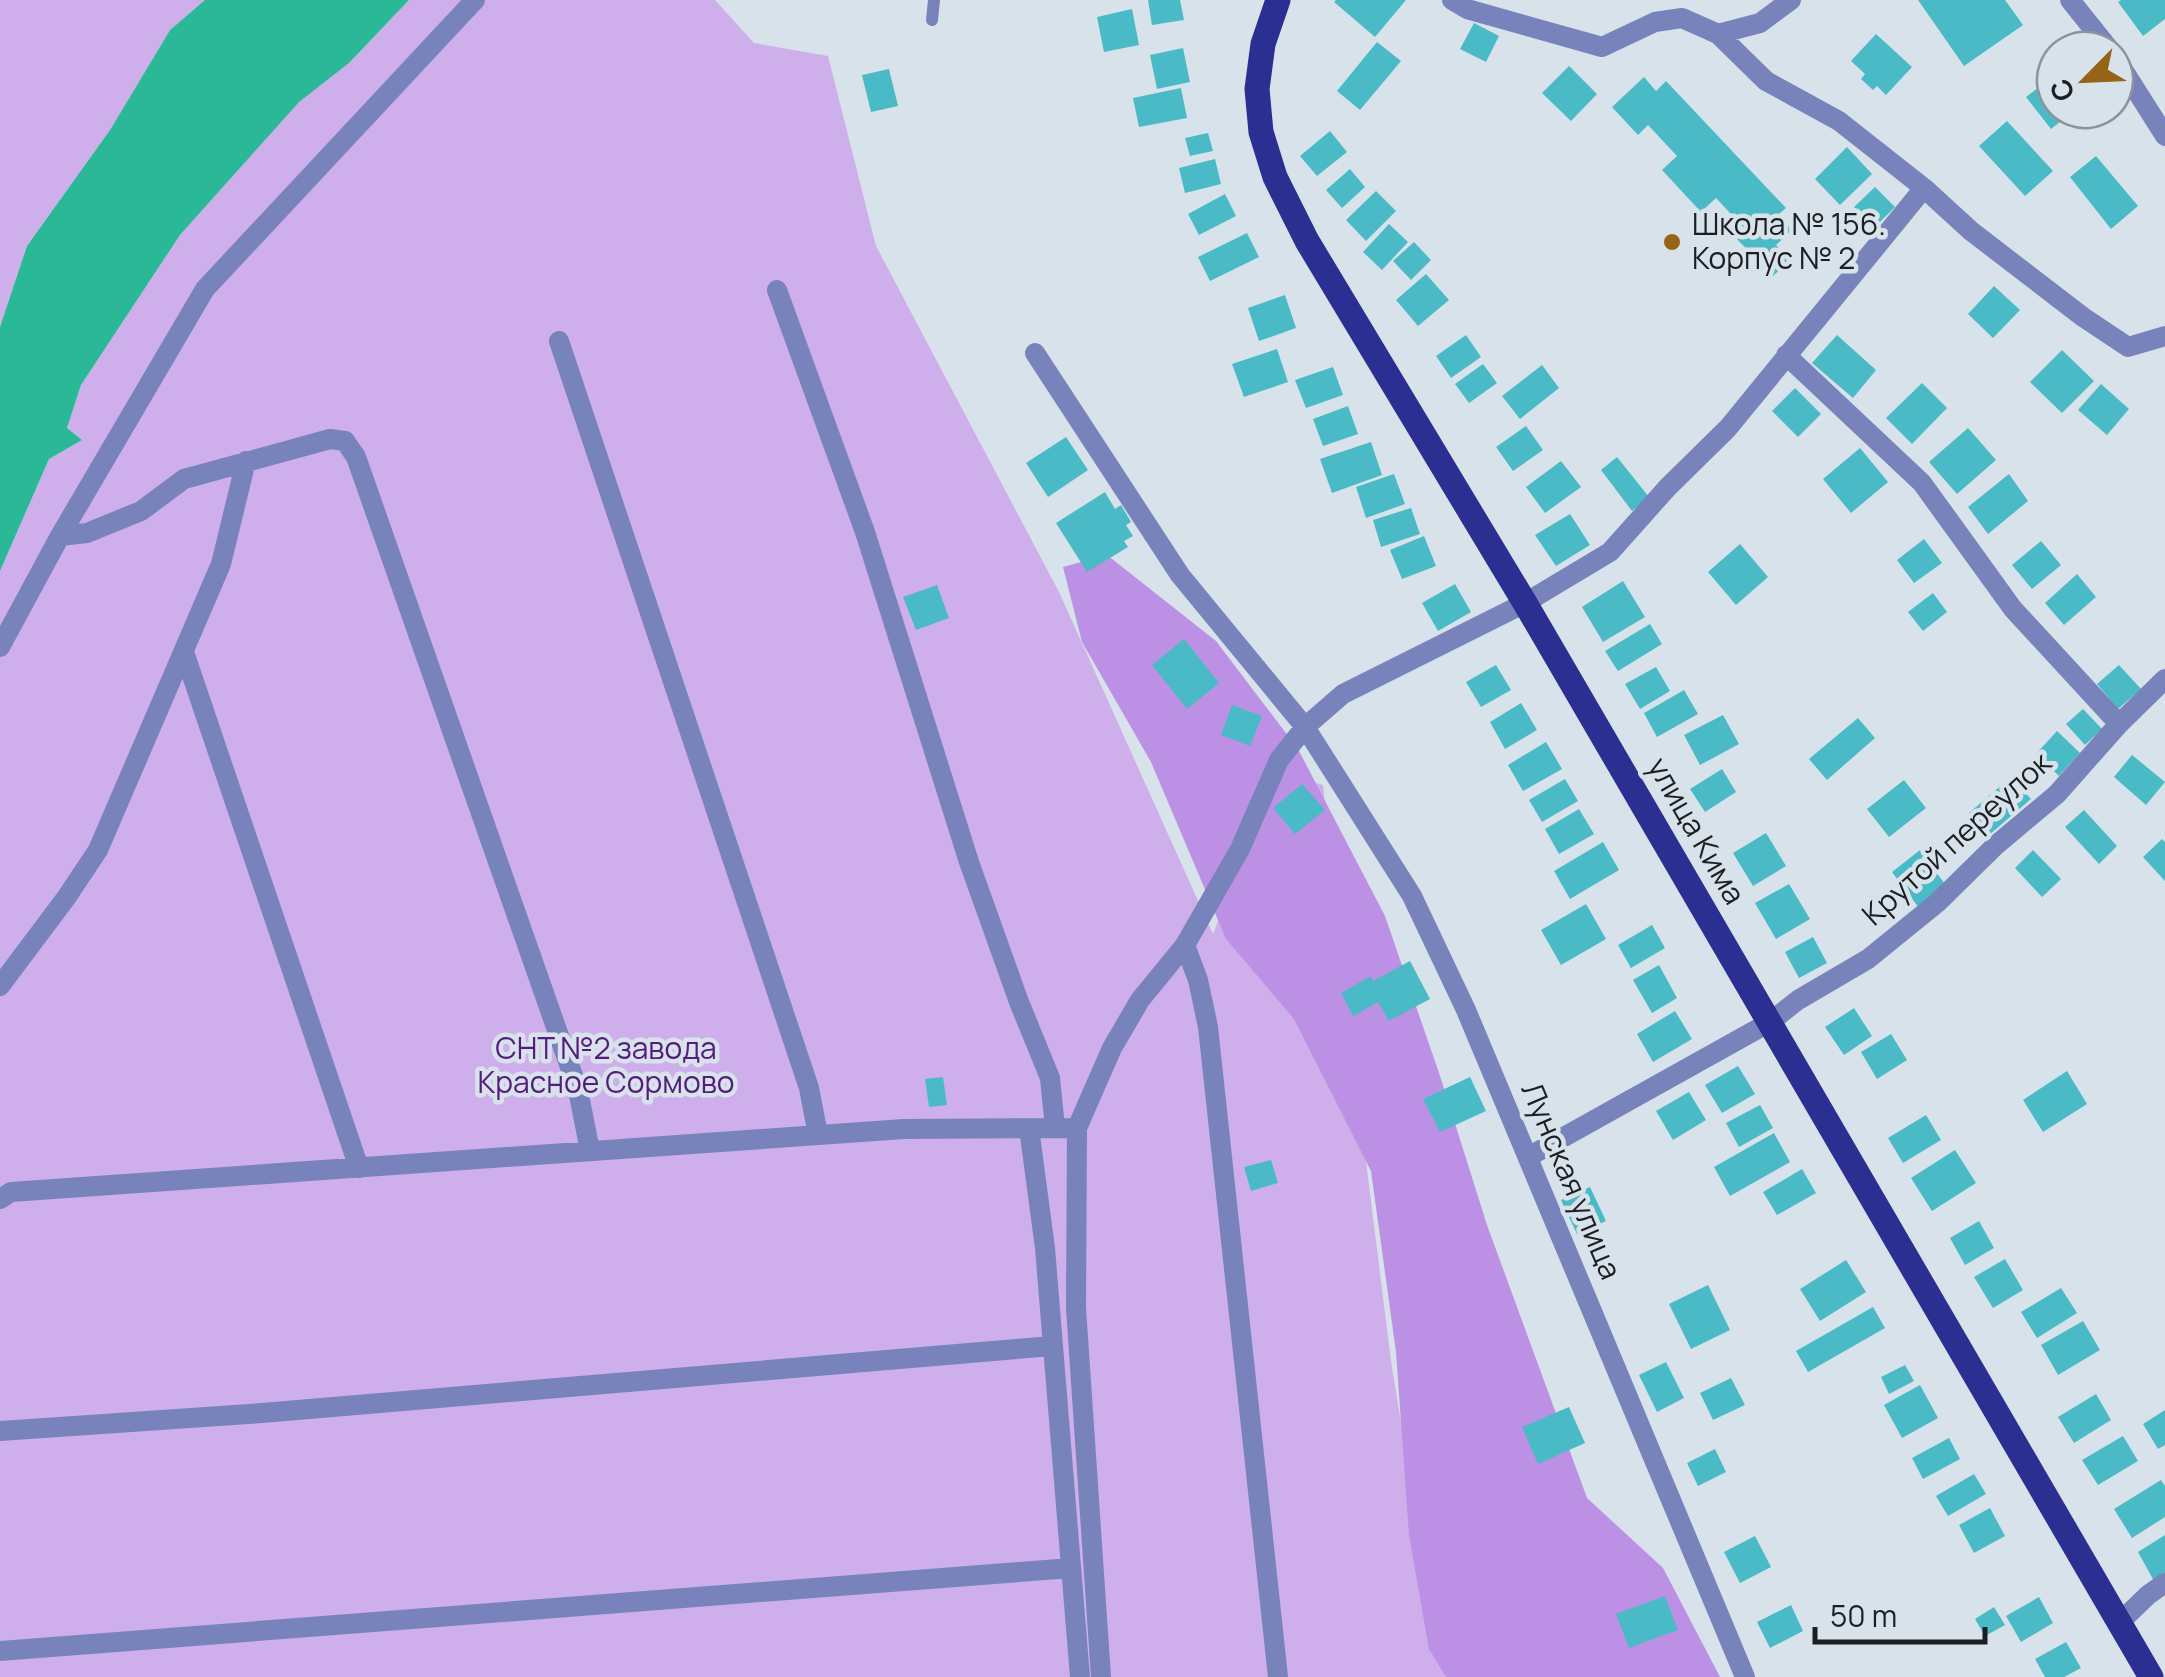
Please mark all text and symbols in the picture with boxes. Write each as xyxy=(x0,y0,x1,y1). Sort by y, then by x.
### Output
north arrow xyxy=(2035,30,2135,130)
text: С xyxy=(2040,73,2083,108)
place label: Школа № 156. Корпус № 2 xyxy=(1692,203,1886,278)
marker: Школа № 156. Корпус № 2 xyxy=(1661,231,1683,253)
street label: Крутой переулок xyxy=(1853,741,2060,934)
street label: улица Кима xyxy=(1639,749,1756,911)
park label: СНТ №2 завода Красное Сормово xyxy=(477,1027,735,1102)
street label: Лунская улица xyxy=(1512,1076,1632,1285)
scale bar xyxy=(1815,1582,1985,1644)
text: 50 m xyxy=(1830,1595,1897,1636)

